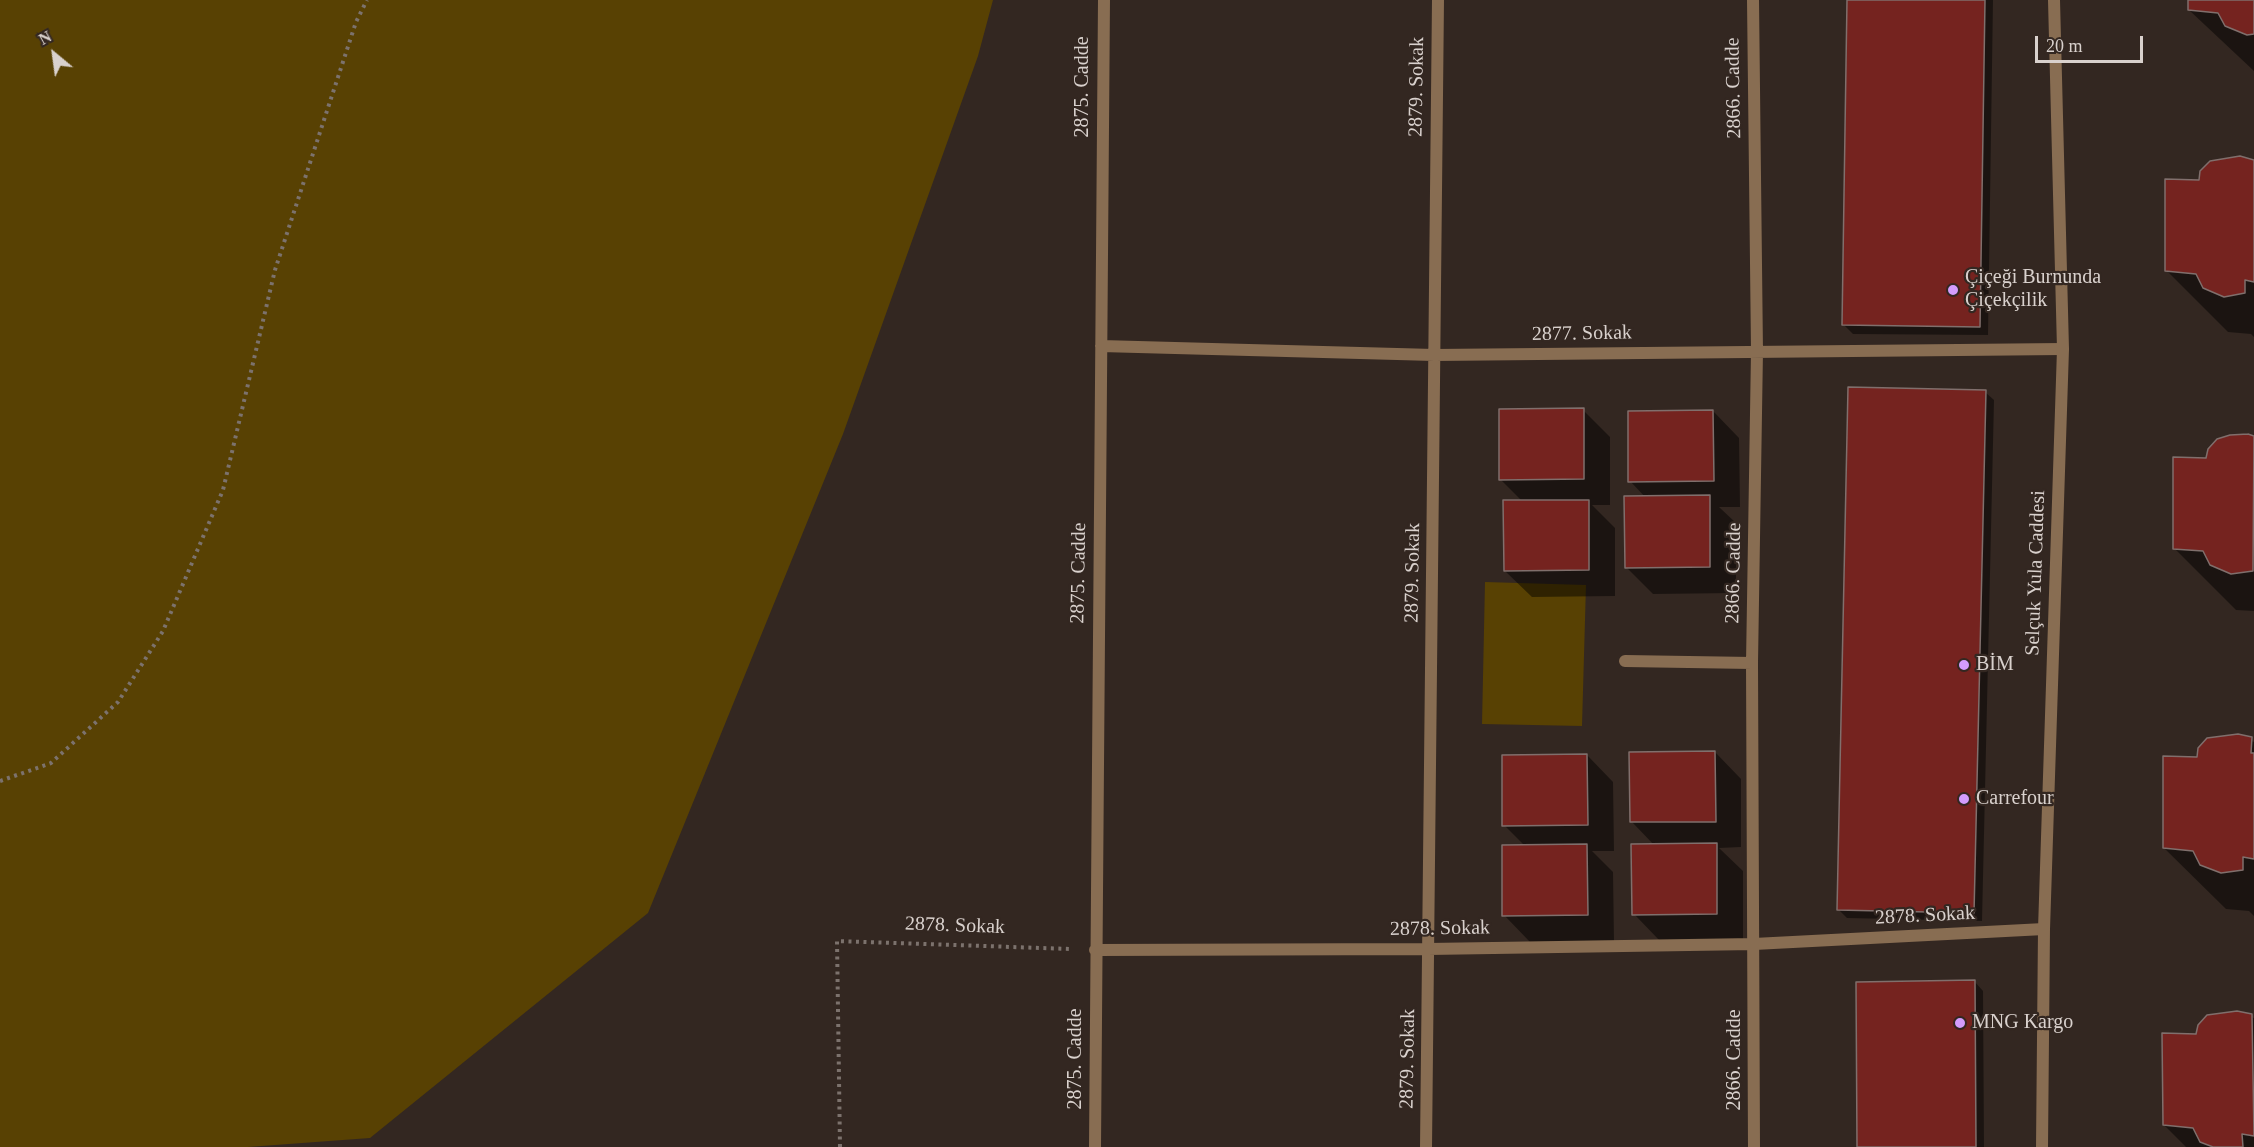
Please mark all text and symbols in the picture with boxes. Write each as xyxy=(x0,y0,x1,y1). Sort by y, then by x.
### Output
north arrow xyxy=(24,24,84,84)
scale bar xyxy=(2038,24,2146,62)
text: N xyxy=(36,28,54,48)
street label: 2875. Cadde xyxy=(1071,36,1095,138)
text: 20 m xyxy=(2046,36,2083,56)
street label: 2879. Sokak xyxy=(1404,37,1430,137)
street label: 2866. Cadde xyxy=(1721,37,1747,139)
place label: Çiçeği Burnunda Çiçekçilik xyxy=(1965,266,2101,313)
marker: Çiçeği Burnunda Çiçekçilik xyxy=(1946,283,1960,297)
street label: 2877. Sokak xyxy=(1532,321,1632,347)
street label: Selçuk Yula Caddesi xyxy=(2021,490,2051,656)
street label: 2875. Cadde xyxy=(1066,522,1092,624)
street label: 2866. Cadde xyxy=(1721,522,1747,624)
street label: 2879. Sokak xyxy=(1400,523,1426,623)
place label: BİM xyxy=(1976,653,2014,677)
marker: BİM xyxy=(1957,658,1971,672)
place label: Carrefour xyxy=(1976,787,2054,811)
marker: Carrefour xyxy=(1957,792,1971,806)
street label: 2878. Sokak xyxy=(1874,901,1976,931)
street label: 2878. Sokak xyxy=(905,912,1005,940)
street label: 2878. Sokak xyxy=(1390,916,1490,942)
street label: 2875. Cadde xyxy=(1064,1008,1088,1110)
street label: 2879. Sokak xyxy=(1395,1009,1421,1109)
street label: 2866. Cadde xyxy=(1723,1009,1747,1111)
place label: MNG Kargo xyxy=(1972,1011,2073,1035)
marker: MNG Kargo xyxy=(1953,1016,1967,1030)

